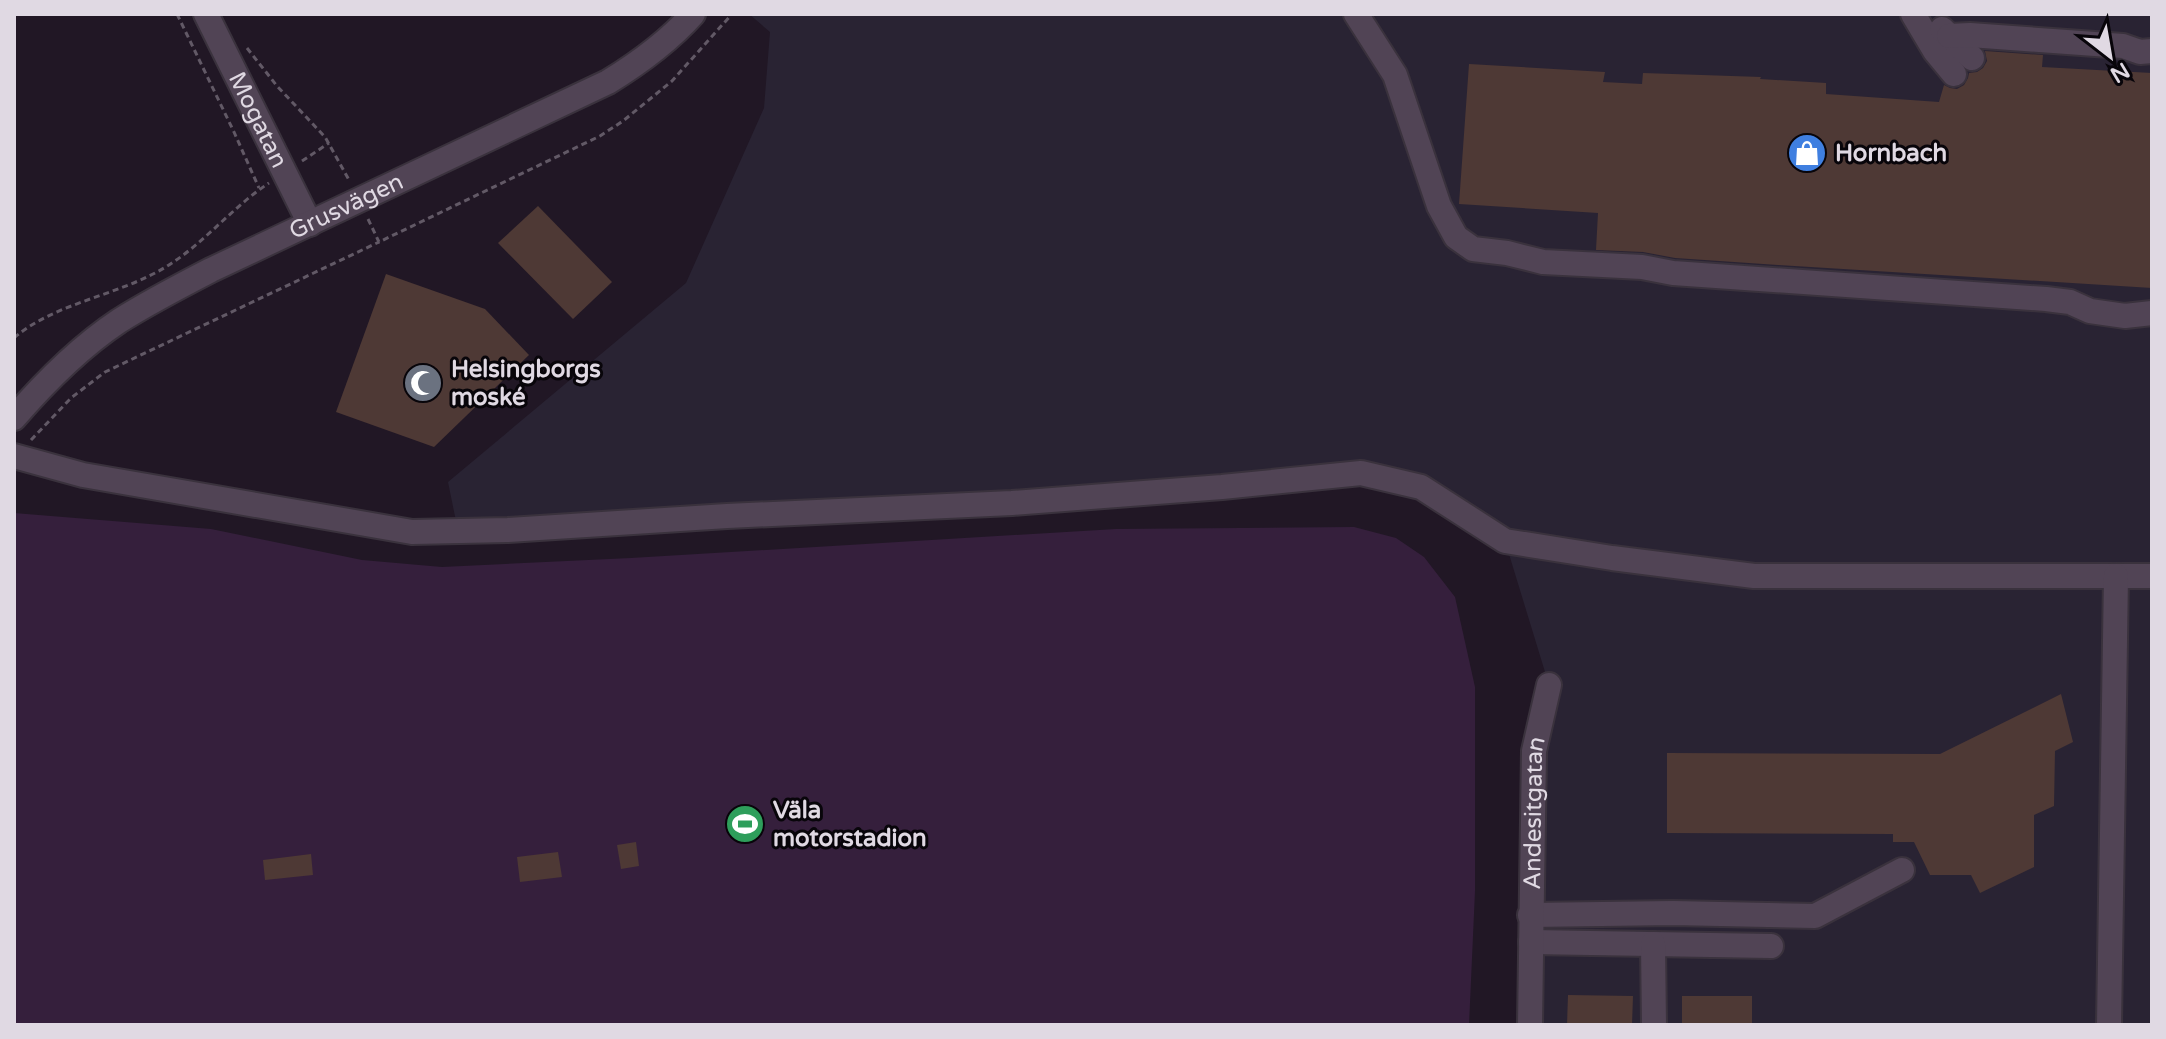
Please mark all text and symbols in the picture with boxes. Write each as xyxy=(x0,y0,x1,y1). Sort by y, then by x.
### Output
north arrow xyxy=(2070,16,2150,96)
text: N xyxy=(2106,57,2134,88)
street label: Mogatan xyxy=(222,67,294,172)
shop icon: Hornbach xyxy=(1786,132,1828,174)
place label: Hornbach xyxy=(1835,139,1947,168)
street label: Grusvägen xyxy=(284,167,408,245)
place label: Helsingborgs moské xyxy=(451,355,601,412)
mosque icon: Helsingborgs moské xyxy=(402,362,444,404)
street label: Andesitgatan xyxy=(1517,734,1551,890)
place label: Väla motorstadion xyxy=(773,796,927,853)
sports icon: Väla motorstadion xyxy=(724,803,766,845)

